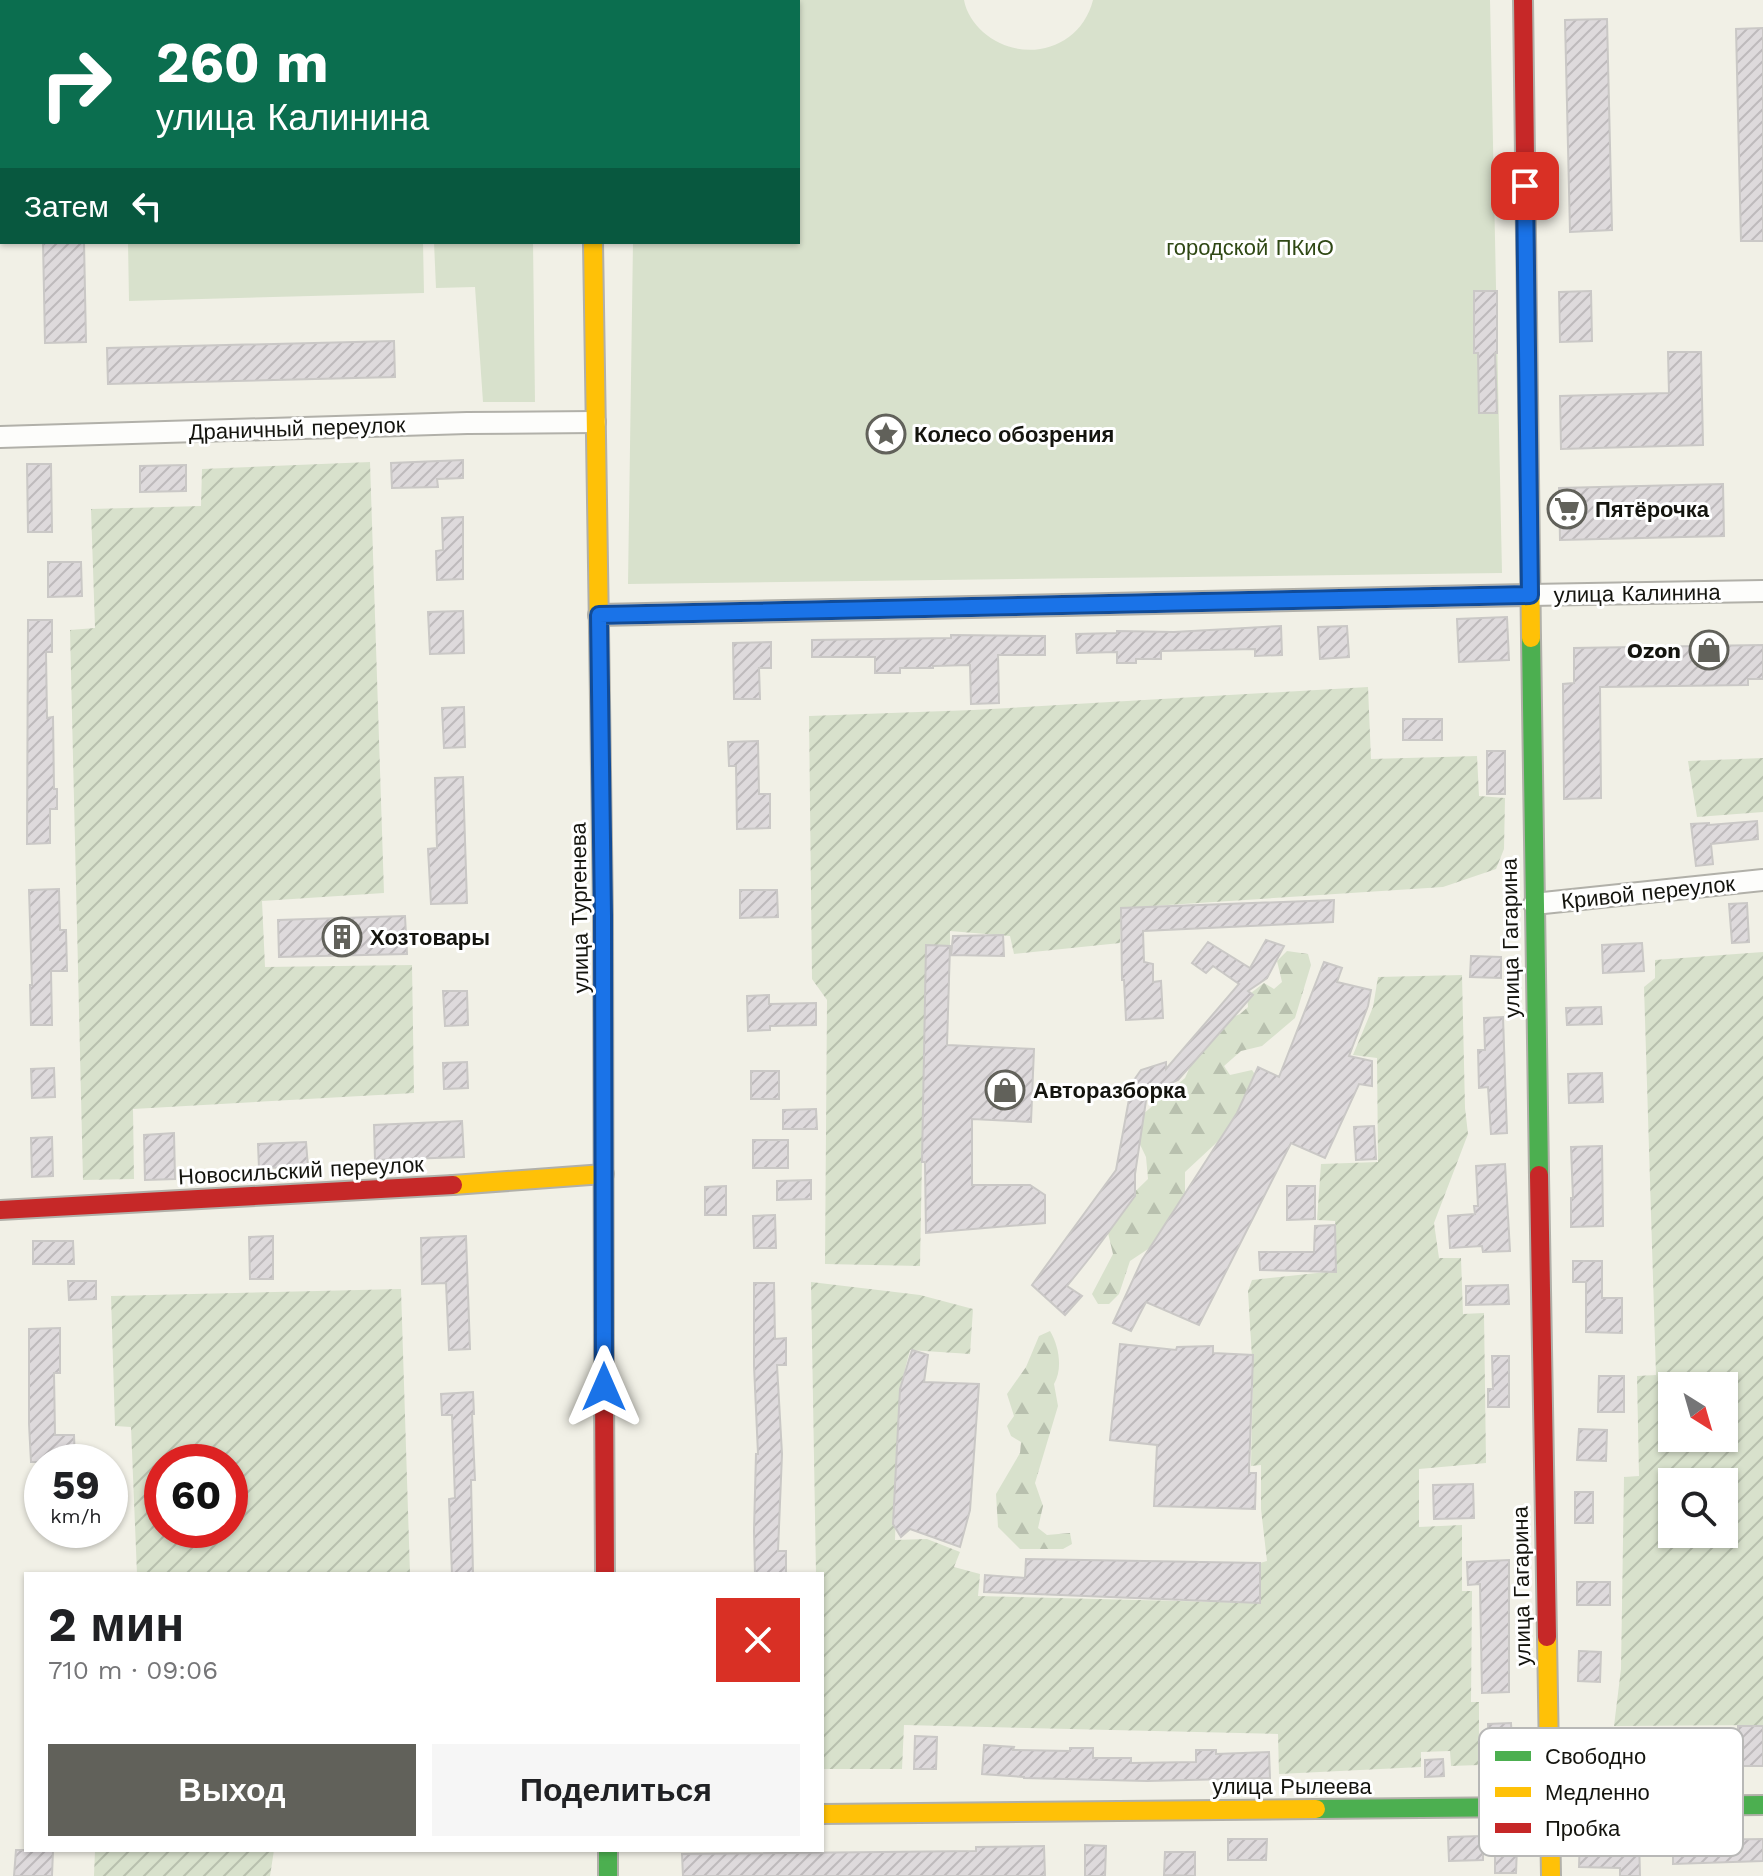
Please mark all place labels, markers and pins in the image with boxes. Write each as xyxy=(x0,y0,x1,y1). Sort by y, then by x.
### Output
pin xyxy=(1491,152,1559,220)
place icon: Колесо обозрения xyxy=(865,413,907,455)
place label: Колесо обозрения xyxy=(914,422,1114,447)
supermarket icon: Пятёрочка xyxy=(1546,488,1588,530)
place label: Пятёрочка xyxy=(1595,497,1710,522)
shop icon: Ozon xyxy=(1688,629,1730,671)
place label: Ozon xyxy=(1627,638,1681,663)
building icon: Хозтовары xyxy=(321,916,363,958)
place label: Хозтовары xyxy=(370,925,490,950)
shop icon: Авторазборка xyxy=(984,1069,1026,1111)
place label: Авторазборка xyxy=(1033,1078,1187,1103)

